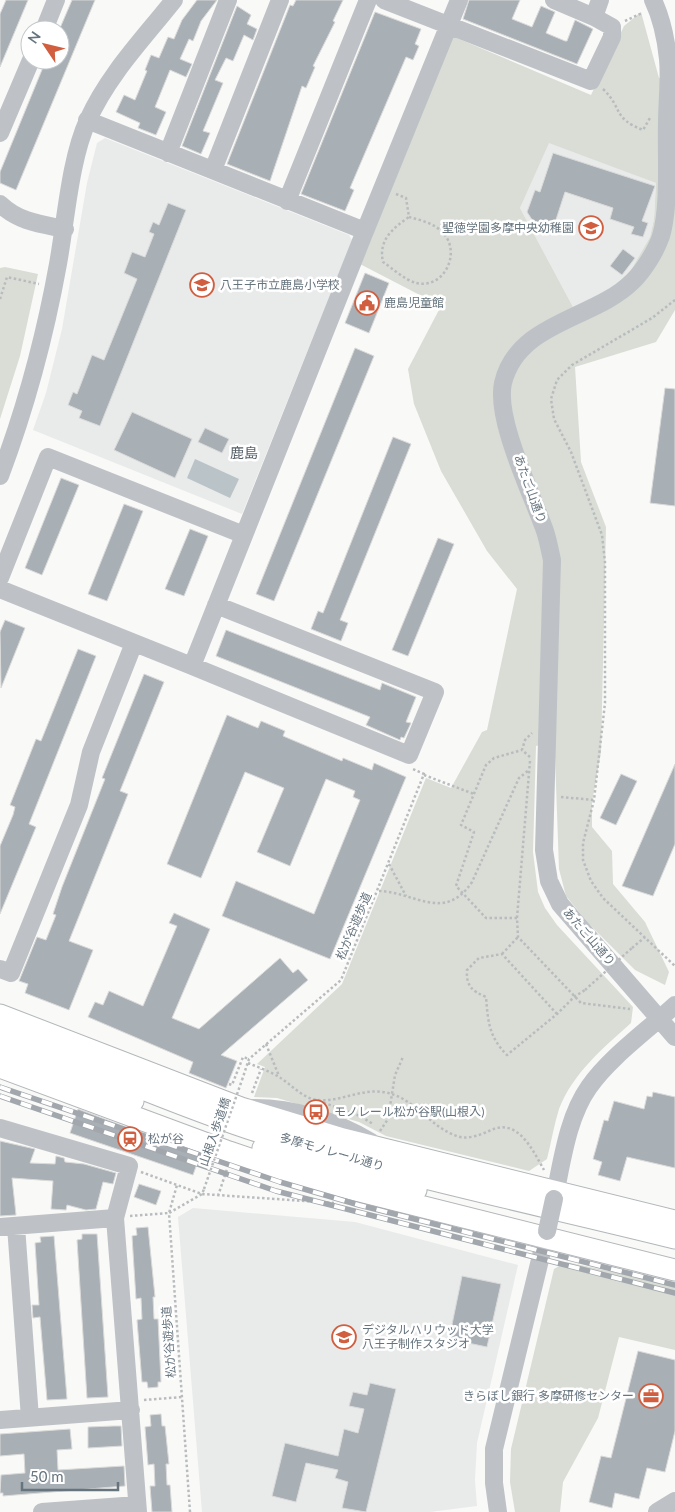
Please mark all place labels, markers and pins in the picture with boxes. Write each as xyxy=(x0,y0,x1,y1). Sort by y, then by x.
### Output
school or university icon: 聖徳学園多摩中央幼稚園 xyxy=(578,215,604,241)
place label: 聖徳学園多摩中央幼稚園 xyxy=(442,220,574,235)
school or university icon: 八王子市立鹿島小学校 xyxy=(189,272,215,298)
place label: 八王子市立鹿島小学校 xyxy=(220,277,340,292)
public building icon: 鹿島児童館 xyxy=(354,290,380,316)
place label: 鹿島児童館 xyxy=(384,295,444,310)
bus stop icon: モノレール松が谷駅(山根入) xyxy=(303,1099,329,1125)
place label: モノレール松が谷駅(山根入) xyxy=(334,1104,484,1119)
station icon: 松が谷 xyxy=(117,1126,143,1152)
place label: 松が谷 xyxy=(148,1131,184,1146)
place label: デジタルハリウッド大学 八王子制作スタジオ xyxy=(362,1322,494,1351)
school or university icon: デジタルハリウッド大学 八王子制作スタジオ xyxy=(331,1324,357,1350)
office icon: きらぼし銀行 多摩研修センター xyxy=(638,1383,664,1409)
place label: きらぼし銀行 多摩研修センター xyxy=(463,1388,634,1403)

